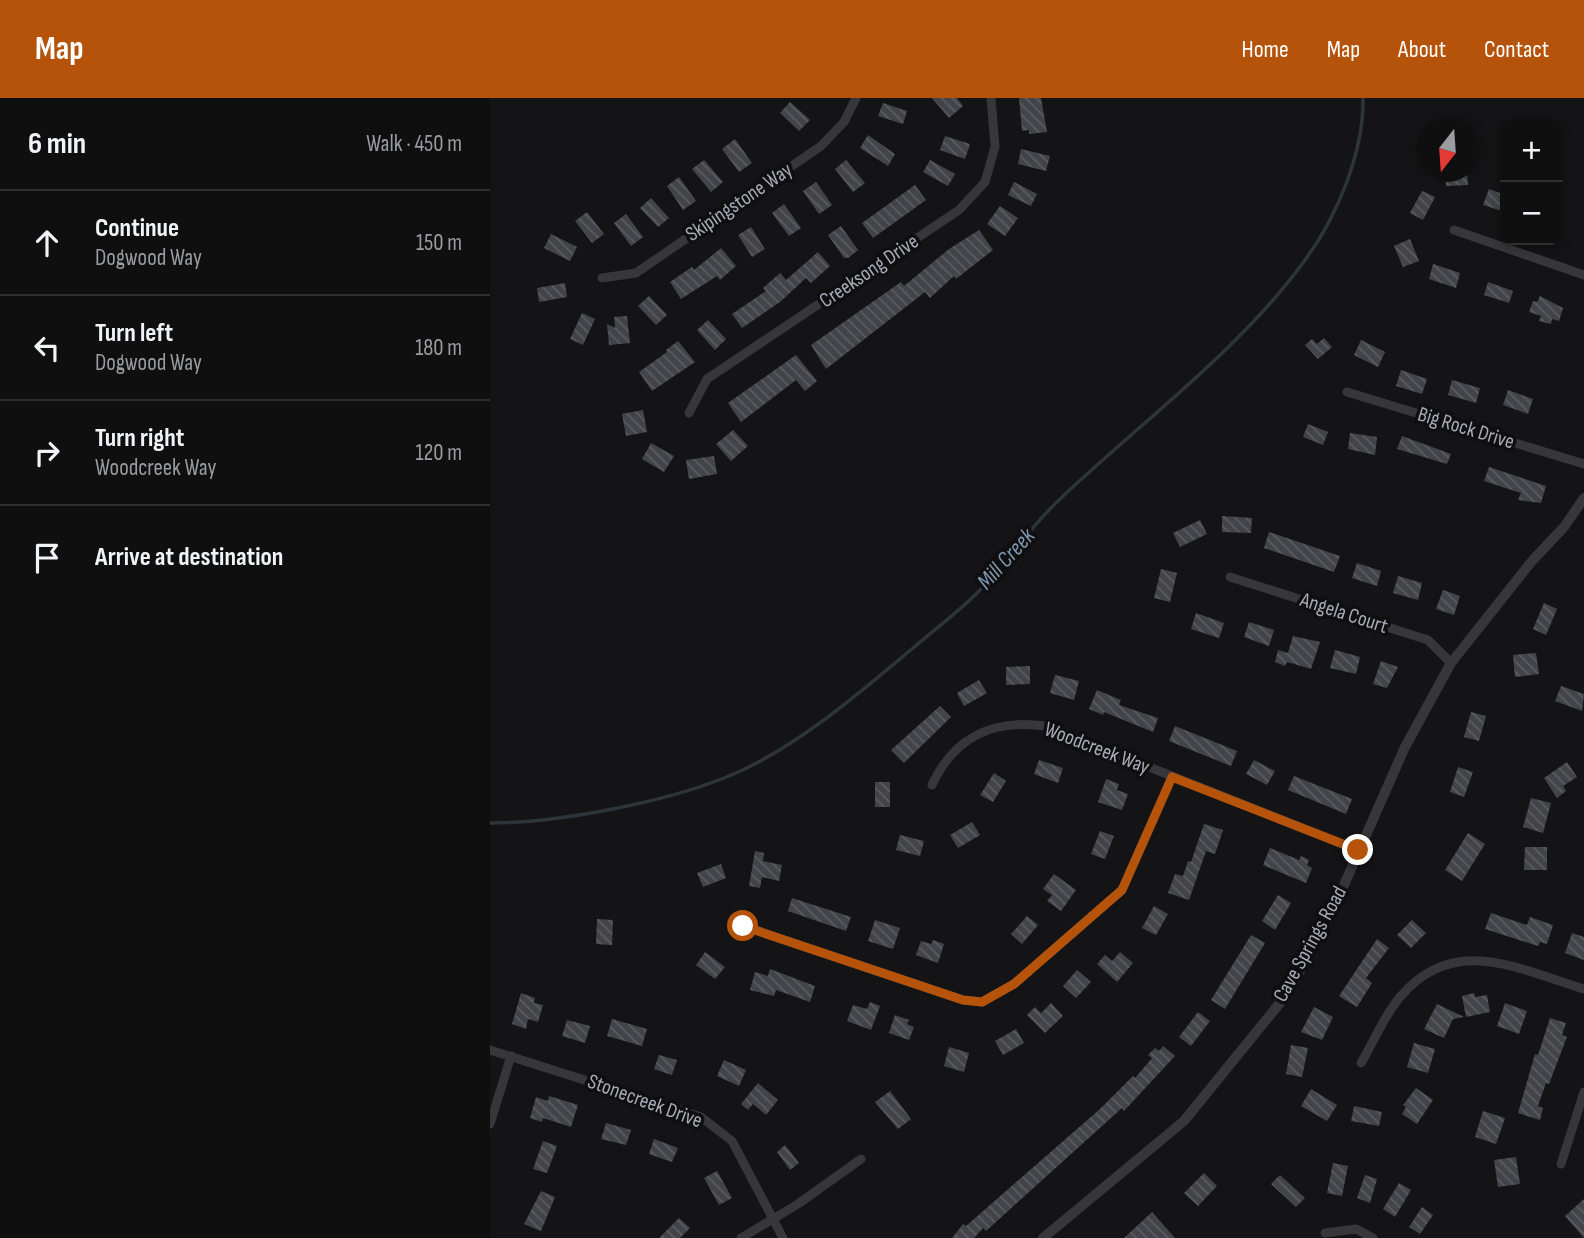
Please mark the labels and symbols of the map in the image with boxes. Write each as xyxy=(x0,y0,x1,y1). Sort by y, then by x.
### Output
north arrow xyxy=(1416,119,1479,182)
street label: Skipingstone Way xyxy=(681,157,797,247)
street label: Creeksong Drive xyxy=(815,229,923,313)
street label: Big Rock Drive xyxy=(1415,401,1517,455)
water label: Mill Creek xyxy=(971,521,1042,596)
street label: Angela Court xyxy=(1296,587,1391,639)
street label: Woodcreek Way xyxy=(1041,716,1153,780)
route end xyxy=(1342,834,1373,865)
street label: Cave Springs Road xyxy=(1268,882,1352,1006)
route start xyxy=(727,910,758,941)
street label: Stonecreek Drive xyxy=(584,1069,706,1133)

